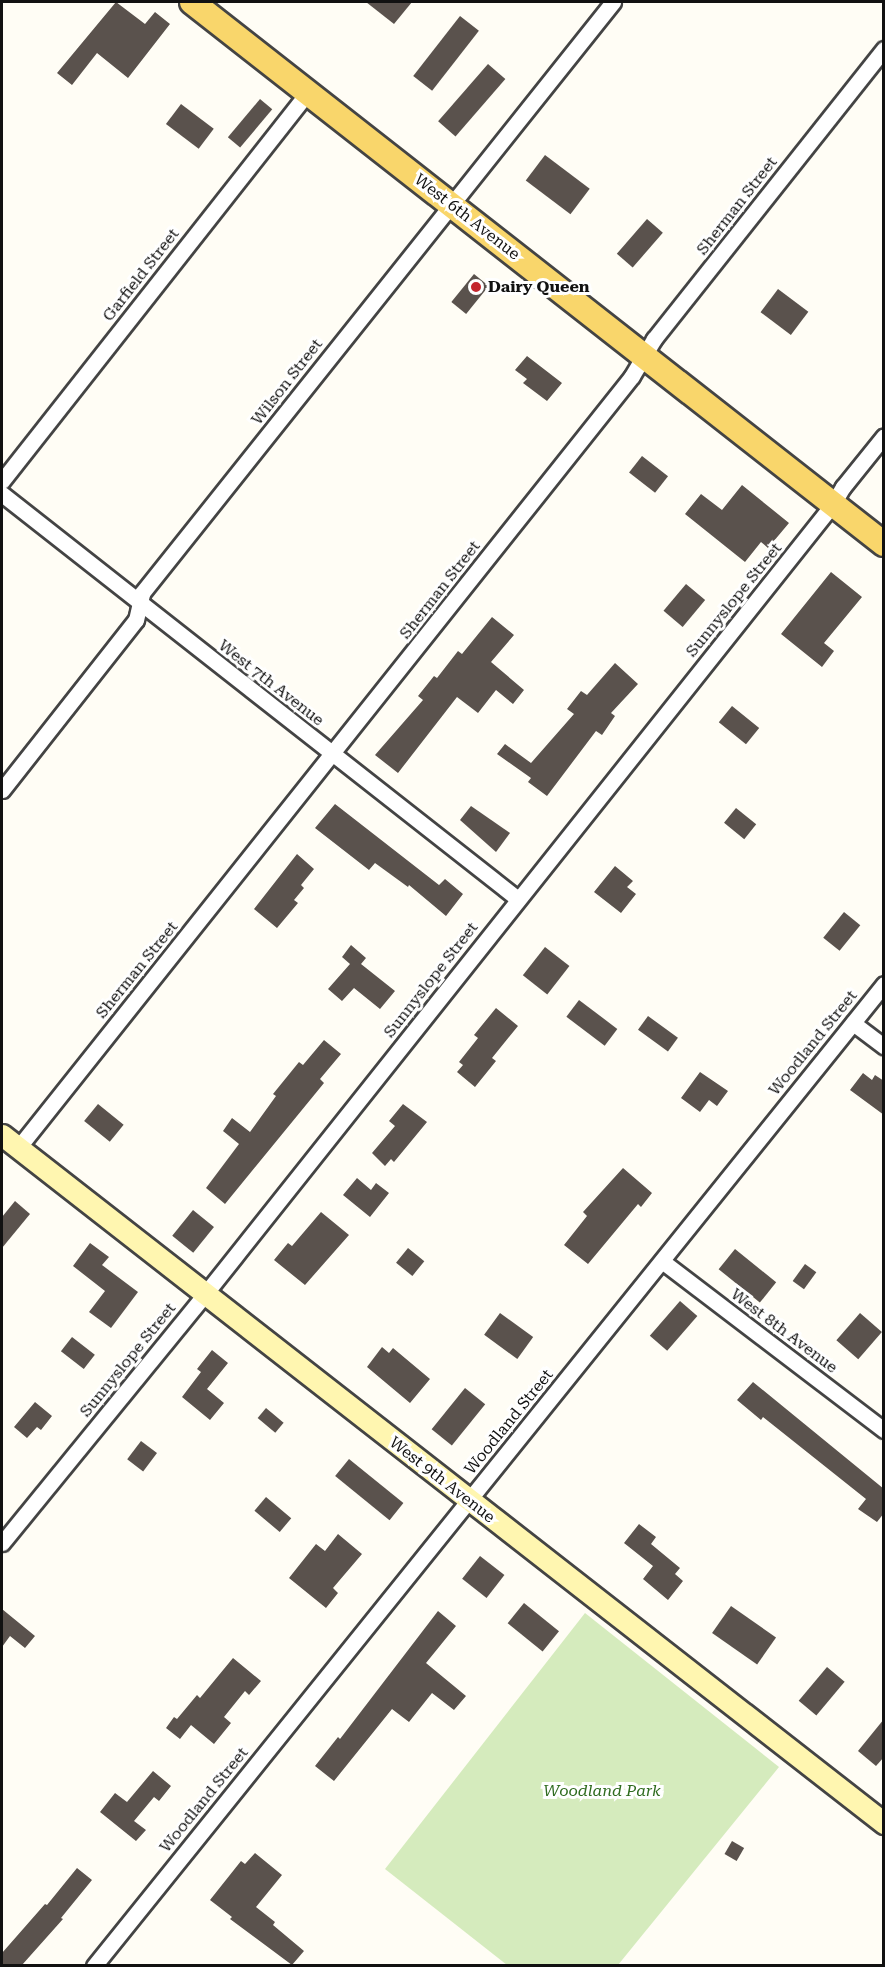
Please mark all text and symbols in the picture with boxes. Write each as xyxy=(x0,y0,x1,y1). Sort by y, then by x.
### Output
street label: Sherman Street xyxy=(693,153,781,259)
street label: West 6th Avenue xyxy=(410,170,524,264)
street label: Garfield Street xyxy=(99,225,183,325)
place label: Dairy Queen xyxy=(488,277,590,297)
marker: Dairy Queen xyxy=(469,280,483,294)
street label: Wilson Street xyxy=(247,335,327,429)
street label: Sherman Street xyxy=(396,537,484,643)
street label: Sunnyslope Street xyxy=(682,539,786,661)
street label: West 7th Avenue xyxy=(214,636,328,730)
street label: Sherman Street xyxy=(92,918,182,1022)
street label: Sunnyslope Street xyxy=(380,918,482,1042)
street label: Woodland Street xyxy=(765,987,861,1099)
street label: West 8th Avenue xyxy=(727,1285,841,1377)
street label: Sunnyslope Street xyxy=(76,1299,180,1421)
street label: Woodland Street xyxy=(461,1366,557,1478)
street label: West 9th Avenue xyxy=(385,1433,499,1527)
street label: Woodland Street xyxy=(156,1744,252,1856)
park label: Woodland Park xyxy=(543,1781,661,1801)

